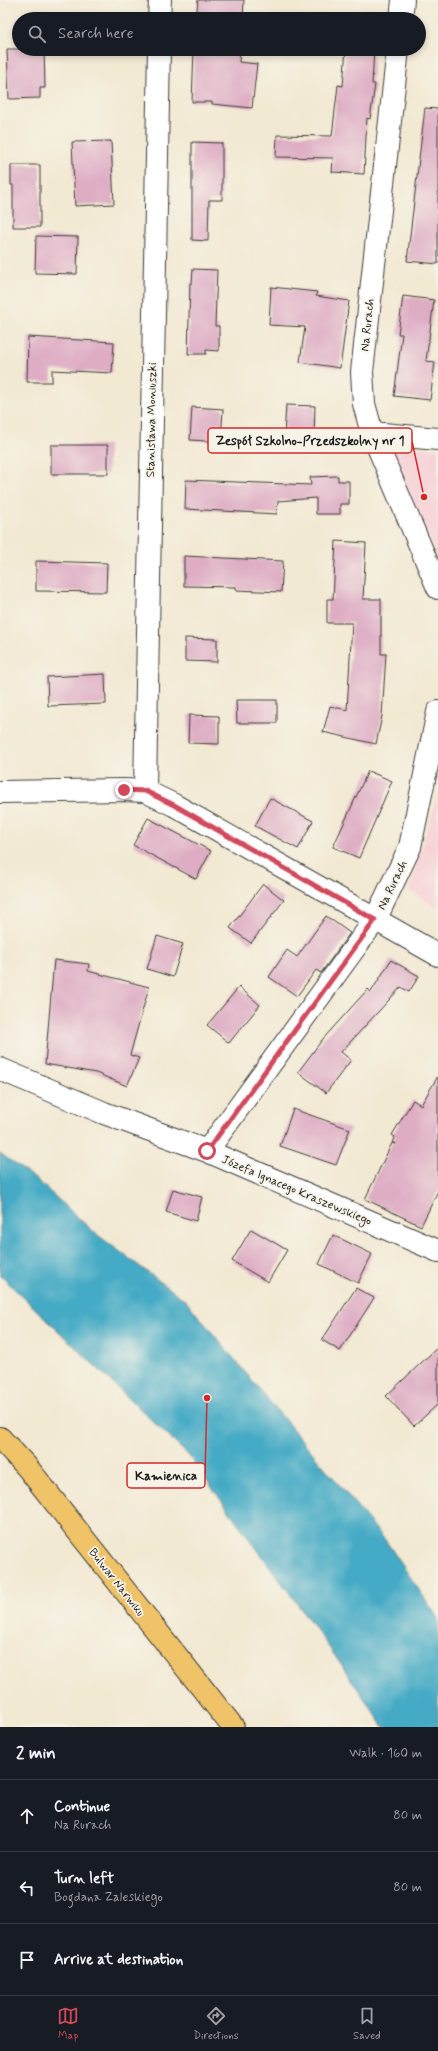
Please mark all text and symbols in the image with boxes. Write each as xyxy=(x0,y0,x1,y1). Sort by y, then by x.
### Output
search box xyxy=(12,12,426,56)
icon: search xyxy=(26,23,48,45)
text: Search here xyxy=(58,24,134,44)
street label: Na Rurach xyxy=(357,298,379,352)
street label: Stanisława Moniuszki xyxy=(143,362,161,478)
callout: Zespół Szkolno-Przedszkolny nr 1 xyxy=(208,428,412,453)
text: Zespół Szkolno-Przedszkolny nr 1 xyxy=(215,433,405,450)
route end xyxy=(115,781,133,799)
street label: Na Rurach xyxy=(374,858,412,913)
route start xyxy=(198,1142,216,1160)
street label: Józefa Ignacego Kraszewskiego xyxy=(219,1152,374,1230)
callout: Kamienica xyxy=(127,1463,205,1488)
text: Kamienica xyxy=(135,1468,197,1485)
street label: Bulwar Narwiku xyxy=(85,1545,148,1620)
text: 2 min xyxy=(16,1742,56,1764)
text: Walk · 160 m xyxy=(349,1745,422,1762)
text: Continue xyxy=(54,1797,110,1817)
icon: ahead xyxy=(16,1805,38,1827)
text: 80 m xyxy=(393,1807,422,1824)
text: Na Rurach xyxy=(54,1817,111,1834)
text: Turn left xyxy=(54,1869,114,1889)
icon: left xyxy=(16,1877,38,1899)
text: 80 m xyxy=(393,1879,422,1896)
text: Bogdana Zaleskiego xyxy=(54,1889,163,1906)
icon: arrive xyxy=(16,1949,38,1971)
text: Arrive at destination xyxy=(54,1950,183,1970)
tab: Map xyxy=(57,2005,79,2043)
tab: Directions xyxy=(193,2005,239,2043)
tab: Saved xyxy=(353,2005,381,2043)

